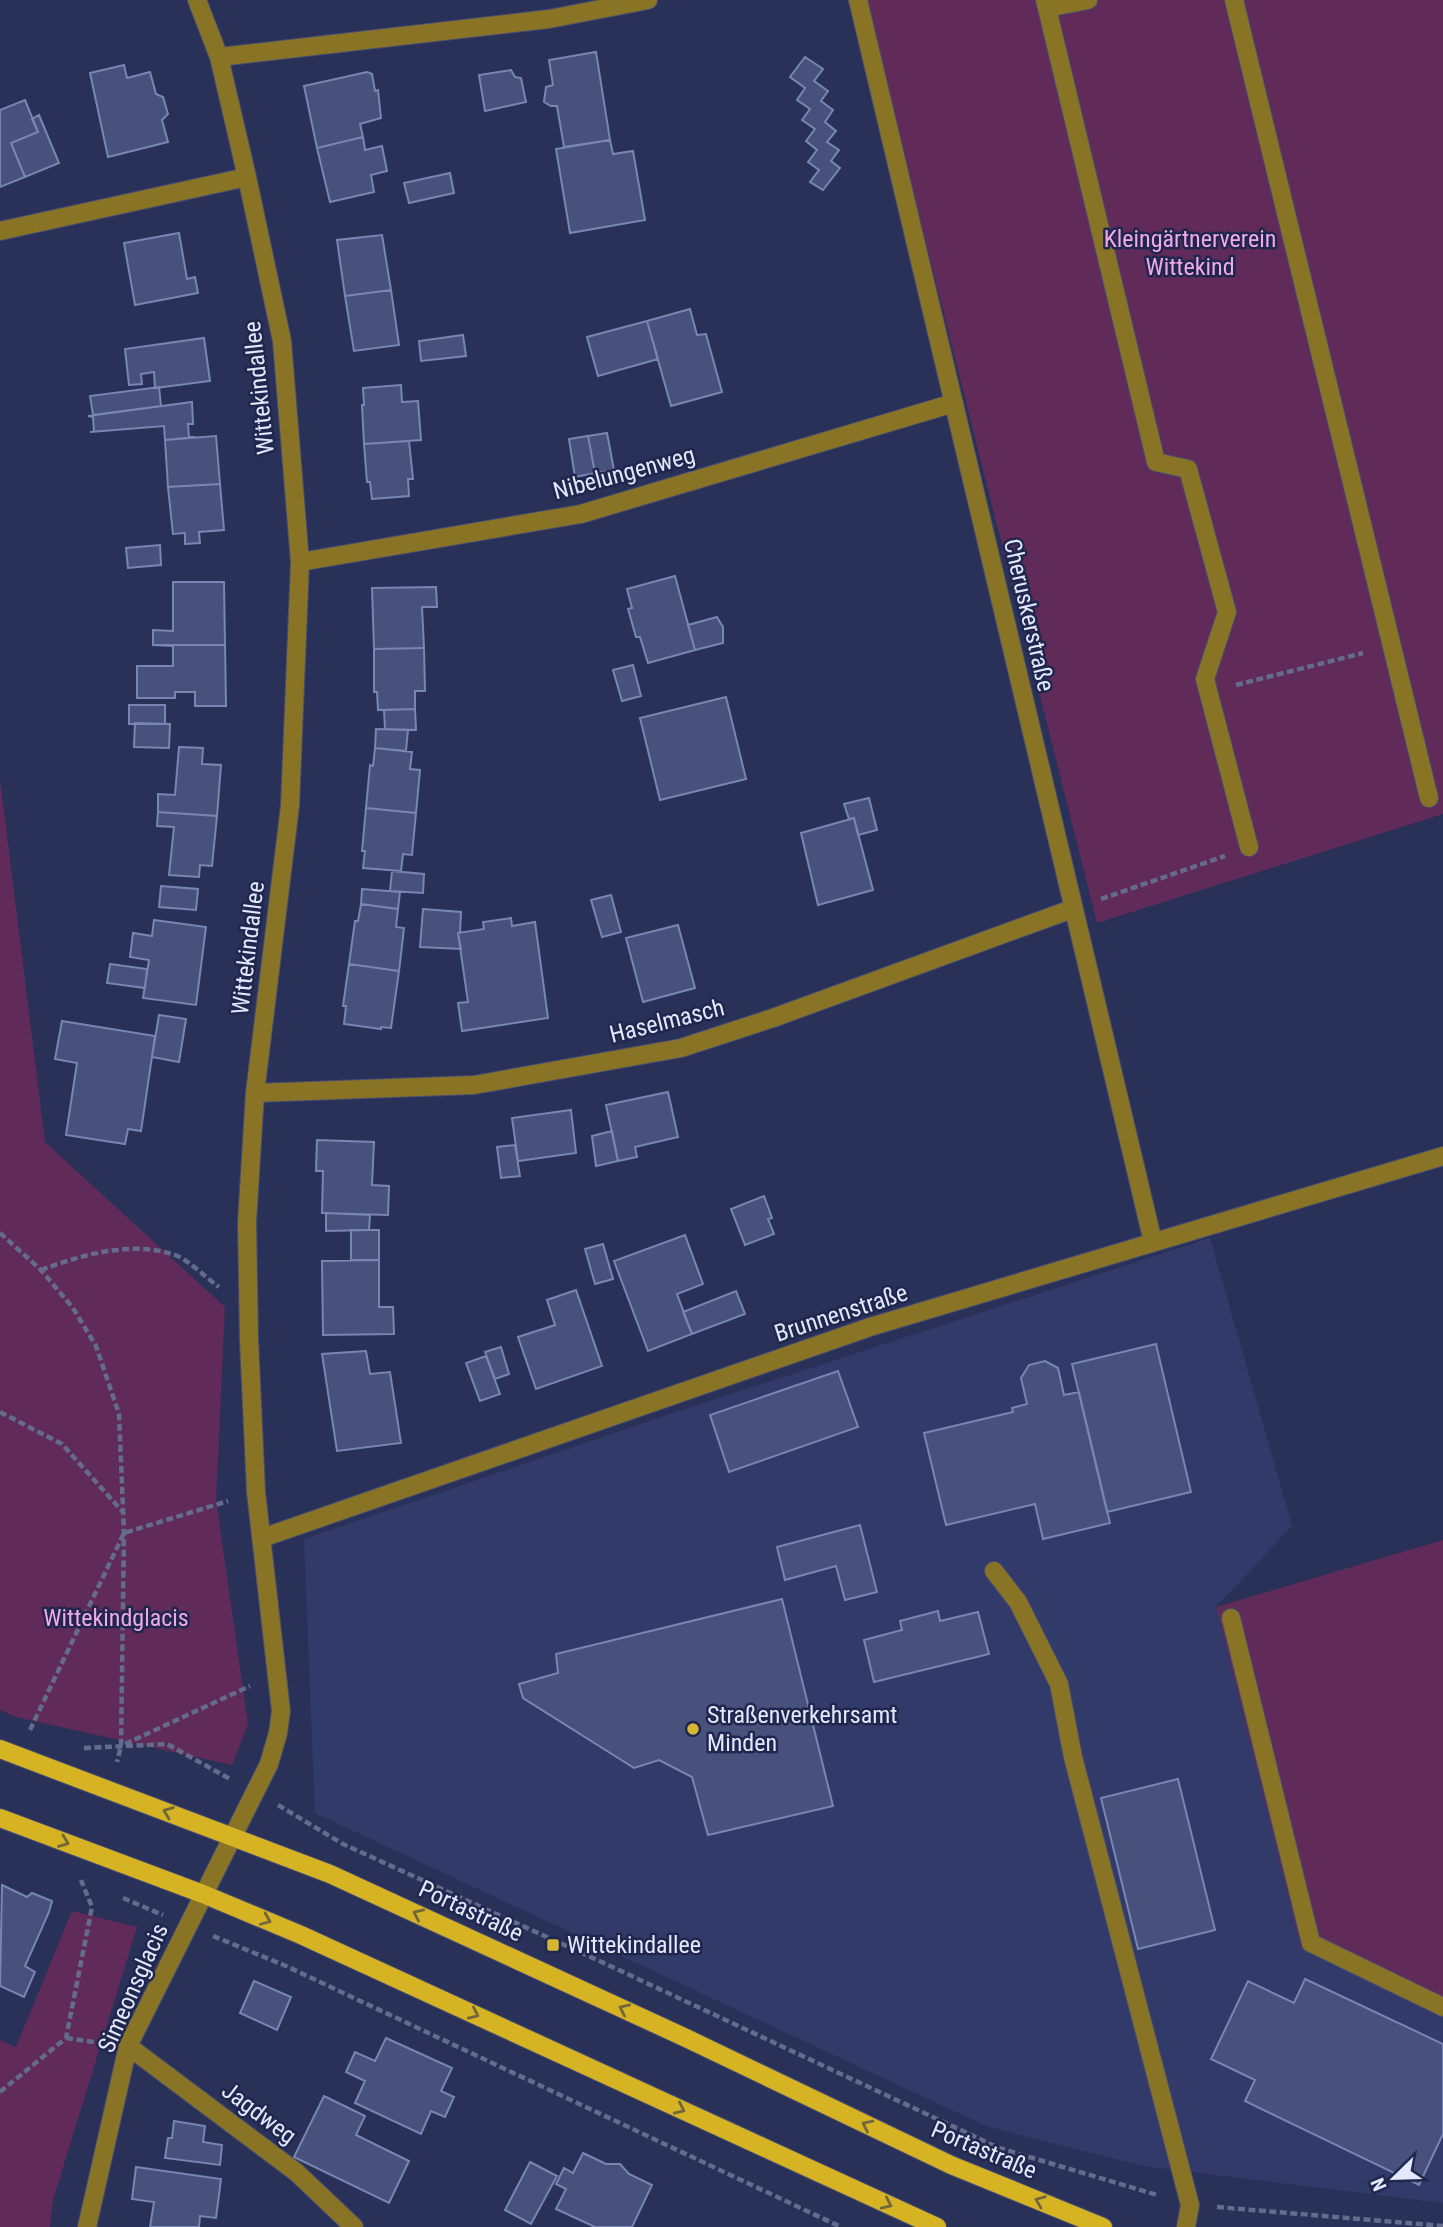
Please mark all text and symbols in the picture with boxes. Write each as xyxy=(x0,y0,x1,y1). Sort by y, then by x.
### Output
park label: Kleingärtnerverein Wittekind xyxy=(1104,225,1276,281)
street label: Wittekindallee xyxy=(238,320,280,456)
street label: Nibelungenweg xyxy=(550,441,698,505)
street label: Cheruskerstraße xyxy=(998,536,1060,694)
street label: Wittekindallee xyxy=(226,880,270,1016)
street label: Haselmasch xyxy=(607,993,727,1049)
street label: Brunnenstraße xyxy=(771,1278,911,1348)
park label: Wittekindglacis xyxy=(43,1604,189,1632)
place label: Straßenverkehrsamt Minden xyxy=(707,1701,897,1757)
marker: Straßenverkehrsamt Minden xyxy=(685,1721,701,1737)
one-way arrow xyxy=(163,1807,175,1821)
one-way arrow xyxy=(57,1833,69,1847)
street label: Portastraße xyxy=(414,1875,528,1947)
one-way arrow xyxy=(413,1908,425,1922)
one-way arrow xyxy=(260,1912,272,1926)
street label: Simeonsglacis xyxy=(92,1919,174,2057)
place label: Wittekindallee xyxy=(567,1931,701,1959)
marker: Wittekindallee xyxy=(545,1937,561,1953)
one-way arrow xyxy=(619,2003,631,2017)
one-way arrow xyxy=(467,2006,479,2020)
street label: Jagdweg xyxy=(216,2076,302,2150)
one-way arrow xyxy=(673,2101,685,2115)
street label: Portastraße xyxy=(927,2115,1041,2185)
one-way arrow xyxy=(862,2119,875,2133)
north arrow xyxy=(1359,2143,1429,2213)
text: N xyxy=(1366,2175,1392,2194)
one-way arrow xyxy=(1035,2195,1047,2209)
one-way arrow xyxy=(880,2196,892,2210)

